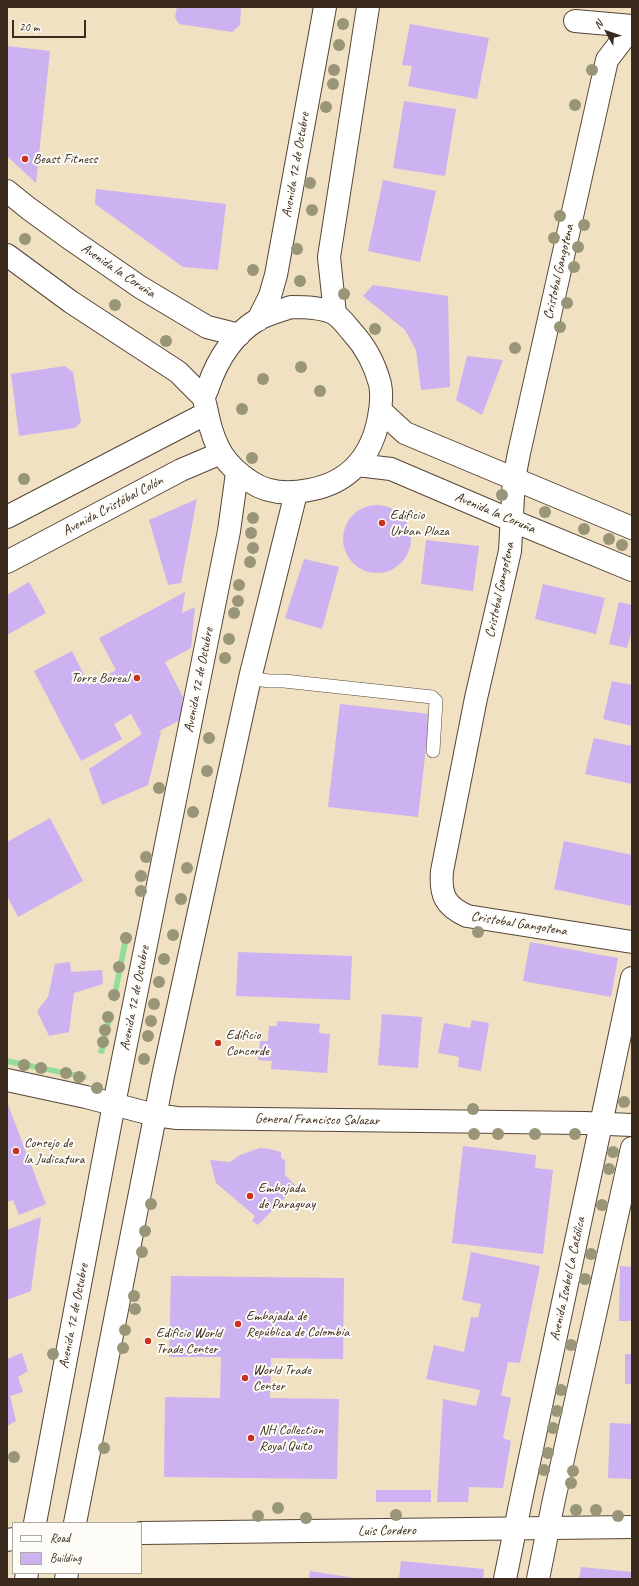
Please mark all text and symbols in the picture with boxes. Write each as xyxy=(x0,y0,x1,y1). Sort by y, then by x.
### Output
scale bar xyxy=(14,12,88,38)
north arrow xyxy=(587,12,627,52)
text: N xyxy=(590,17,605,31)
text: 20 m xyxy=(19,19,39,35)
street label: Avenida 12 de Octubre xyxy=(278,111,314,219)
place label: Beast Fitness xyxy=(33,151,97,167)
marker: Beast Fitness xyxy=(20,154,30,164)
street label: Cristobal Gangotena xyxy=(540,223,578,321)
street label: Avenida la Coruña xyxy=(78,240,158,302)
street label: Avenida Cristóbal Colón xyxy=(60,472,166,540)
street label: Avenida la Coruña xyxy=(452,489,538,537)
place label: Edificio Urban Plaza xyxy=(390,507,449,540)
marker: Edificio Urban Plaza xyxy=(377,518,387,528)
street label: Cristobal Gangotena xyxy=(482,541,518,639)
street label: Avenida 12 de Octubre xyxy=(181,626,217,734)
place label: Torre Boreal xyxy=(71,670,129,686)
marker: Torre Boreal xyxy=(132,673,142,683)
street label: Cristobal Gangotena xyxy=(470,908,568,940)
street label: Avenida 12 de Octubre xyxy=(117,944,153,1052)
place label: Edificio Concorde xyxy=(226,1027,269,1060)
marker: Edificio Concorde xyxy=(213,1038,223,1048)
street label: General Francisco Salazar xyxy=(255,1111,379,1129)
place label: Consejo de la Judicatura xyxy=(24,1135,84,1168)
marker: Consejo de la Judicatura xyxy=(11,1146,21,1156)
place label: Embajada de Paraguay xyxy=(258,1180,315,1212)
marker: Embajada de Paraguay xyxy=(245,1191,255,1201)
street label: Avenida Isabel La Católica xyxy=(547,1216,589,1342)
street label: Avenida 12 de Octubre xyxy=(56,1262,92,1370)
place label: Embajada de República de Colombia xyxy=(246,1308,349,1340)
marker: Embajada de República de Colombia xyxy=(233,1319,243,1329)
place label: Edificio World Trade Center xyxy=(156,1325,222,1358)
marker: Edificio World Trade Center xyxy=(143,1336,153,1346)
place label: World Trade Center xyxy=(253,1362,311,1394)
marker: World Trade Center xyxy=(240,1373,250,1383)
place label: NH Collection Royal Quito xyxy=(259,1422,323,1454)
marker: NH Collection Royal Quito xyxy=(246,1433,256,1443)
legend xyxy=(12,1522,142,1574)
street label: Luis Cordero xyxy=(358,1522,416,1540)
text: Road xyxy=(50,1530,70,1546)
text: Building xyxy=(50,1550,82,1566)

